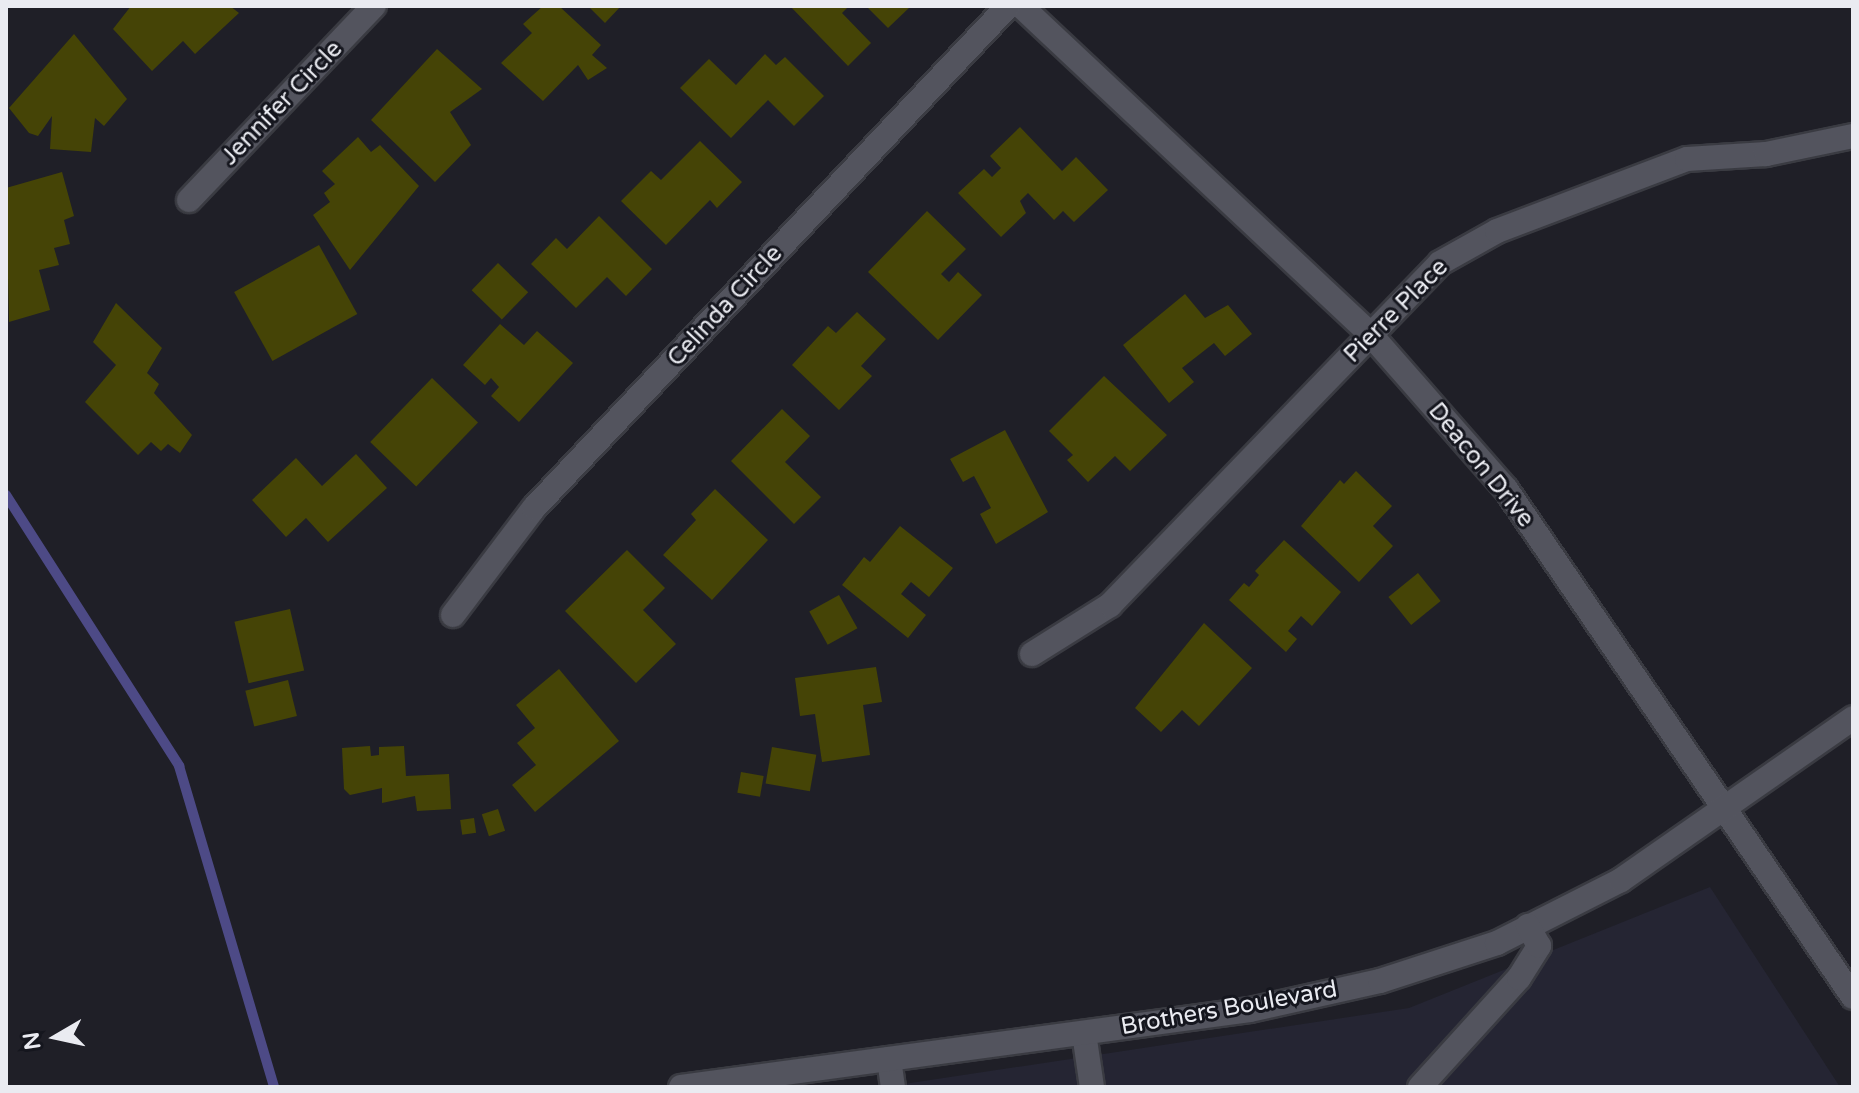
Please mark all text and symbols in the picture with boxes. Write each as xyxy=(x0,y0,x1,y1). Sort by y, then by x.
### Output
street label: Jennifer Circle xyxy=(216,35,348,171)
street label: Celinda Circle xyxy=(662,239,788,373)
street label: Pierre Place xyxy=(1338,253,1454,369)
street label: Deacon Drive xyxy=(1422,397,1540,533)
street label: Brothers Boulevard xyxy=(1119,975,1339,1041)
north arrow xyxy=(16,997,96,1077)
text: N xyxy=(18,1030,47,1052)

